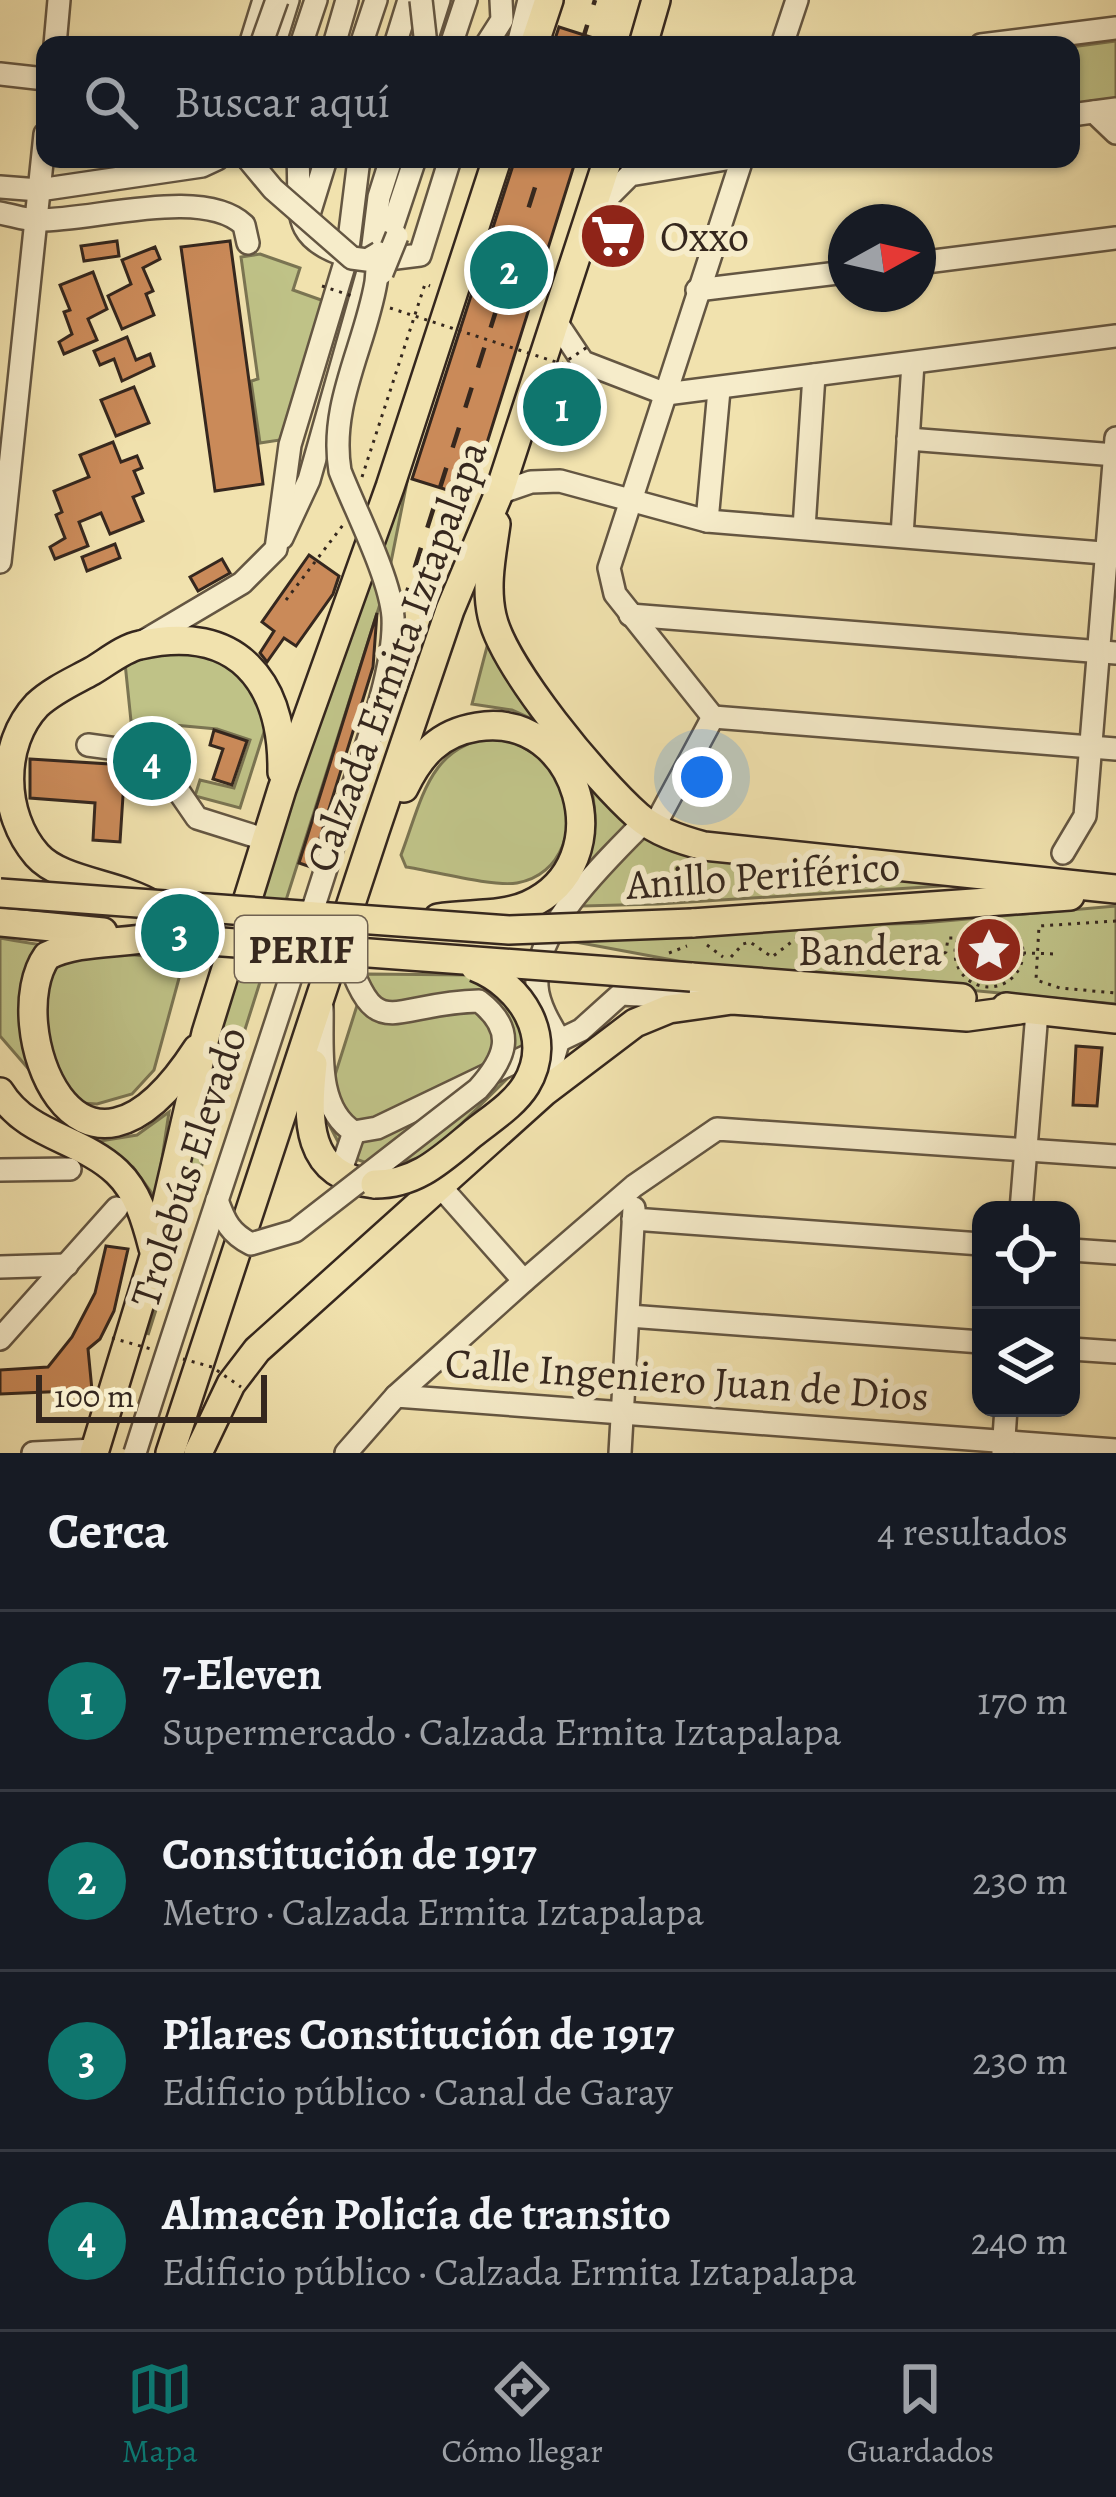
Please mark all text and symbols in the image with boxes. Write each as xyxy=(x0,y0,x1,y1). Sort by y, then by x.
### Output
search box xyxy=(36,36,1080,168)
icon: search xyxy=(78,69,144,135)
text: Buscar aquí xyxy=(174,71,390,133)
supermarket icon: Oxxo xyxy=(578,201,648,271)
north arrow xyxy=(828,204,936,312)
place label: Oxxo xyxy=(660,208,749,265)
pin: 2 xyxy=(470,225,548,315)
pin: 1 xyxy=(523,362,601,452)
street label: Calzada Ermita Iztapalapa xyxy=(291,432,501,879)
pin: 4 xyxy=(113,716,191,806)
your location xyxy=(672,747,732,807)
street label: Anillo Periférico xyxy=(623,837,902,913)
pin: 3 xyxy=(141,888,219,978)
place icon: Bandera xyxy=(954,915,1024,985)
road number: PERIF xyxy=(235,916,367,982)
place label: Bandera xyxy=(798,922,942,979)
street label: Trolebús Elevado xyxy=(116,1020,260,1314)
map controls xyxy=(972,1201,1080,1417)
button: locate xyxy=(972,1201,1080,1309)
button: layers xyxy=(972,1309,1080,1417)
street label: Calle Ingeniero Juan de Dios xyxy=(443,1334,931,1424)
scale bar xyxy=(36,1369,267,1422)
text: 100 m xyxy=(54,1373,134,1418)
text: Cerca xyxy=(48,1496,169,1566)
text: 4 resultados xyxy=(877,1505,1068,1558)
text: 7-Eleven xyxy=(162,1643,322,1705)
text: 1 xyxy=(80,1674,94,1727)
text: 170 m xyxy=(977,1674,1068,1727)
text: Supermercado · Calzada Ermita Iztapalapa xyxy=(162,1705,841,1758)
text: Constitución de 1917 xyxy=(162,1823,537,1885)
text: 2 xyxy=(78,1854,96,1907)
text: 230 m xyxy=(972,1854,1068,1907)
text: Metro · Calzada Ermita Iztapalapa xyxy=(162,1885,704,1938)
text: Pilares Constitución de 1917 xyxy=(162,2003,674,2065)
text: 3 xyxy=(79,2034,95,2087)
text: 230 m xyxy=(972,2034,1068,2087)
text: Edificio público · Canal de Garay xyxy=(162,2065,673,2118)
text: Almacén Policía de transito xyxy=(162,2183,671,2245)
text: 4 xyxy=(78,2214,96,2267)
text: 240 m xyxy=(971,2214,1068,2267)
text: Edificio público · Calzada Ermita Iztapalapa xyxy=(162,2245,857,2298)
tab: Mapa xyxy=(122,2356,198,2473)
tab: Cómo llegar xyxy=(441,2356,603,2473)
tab: Guardados xyxy=(847,2356,994,2473)

